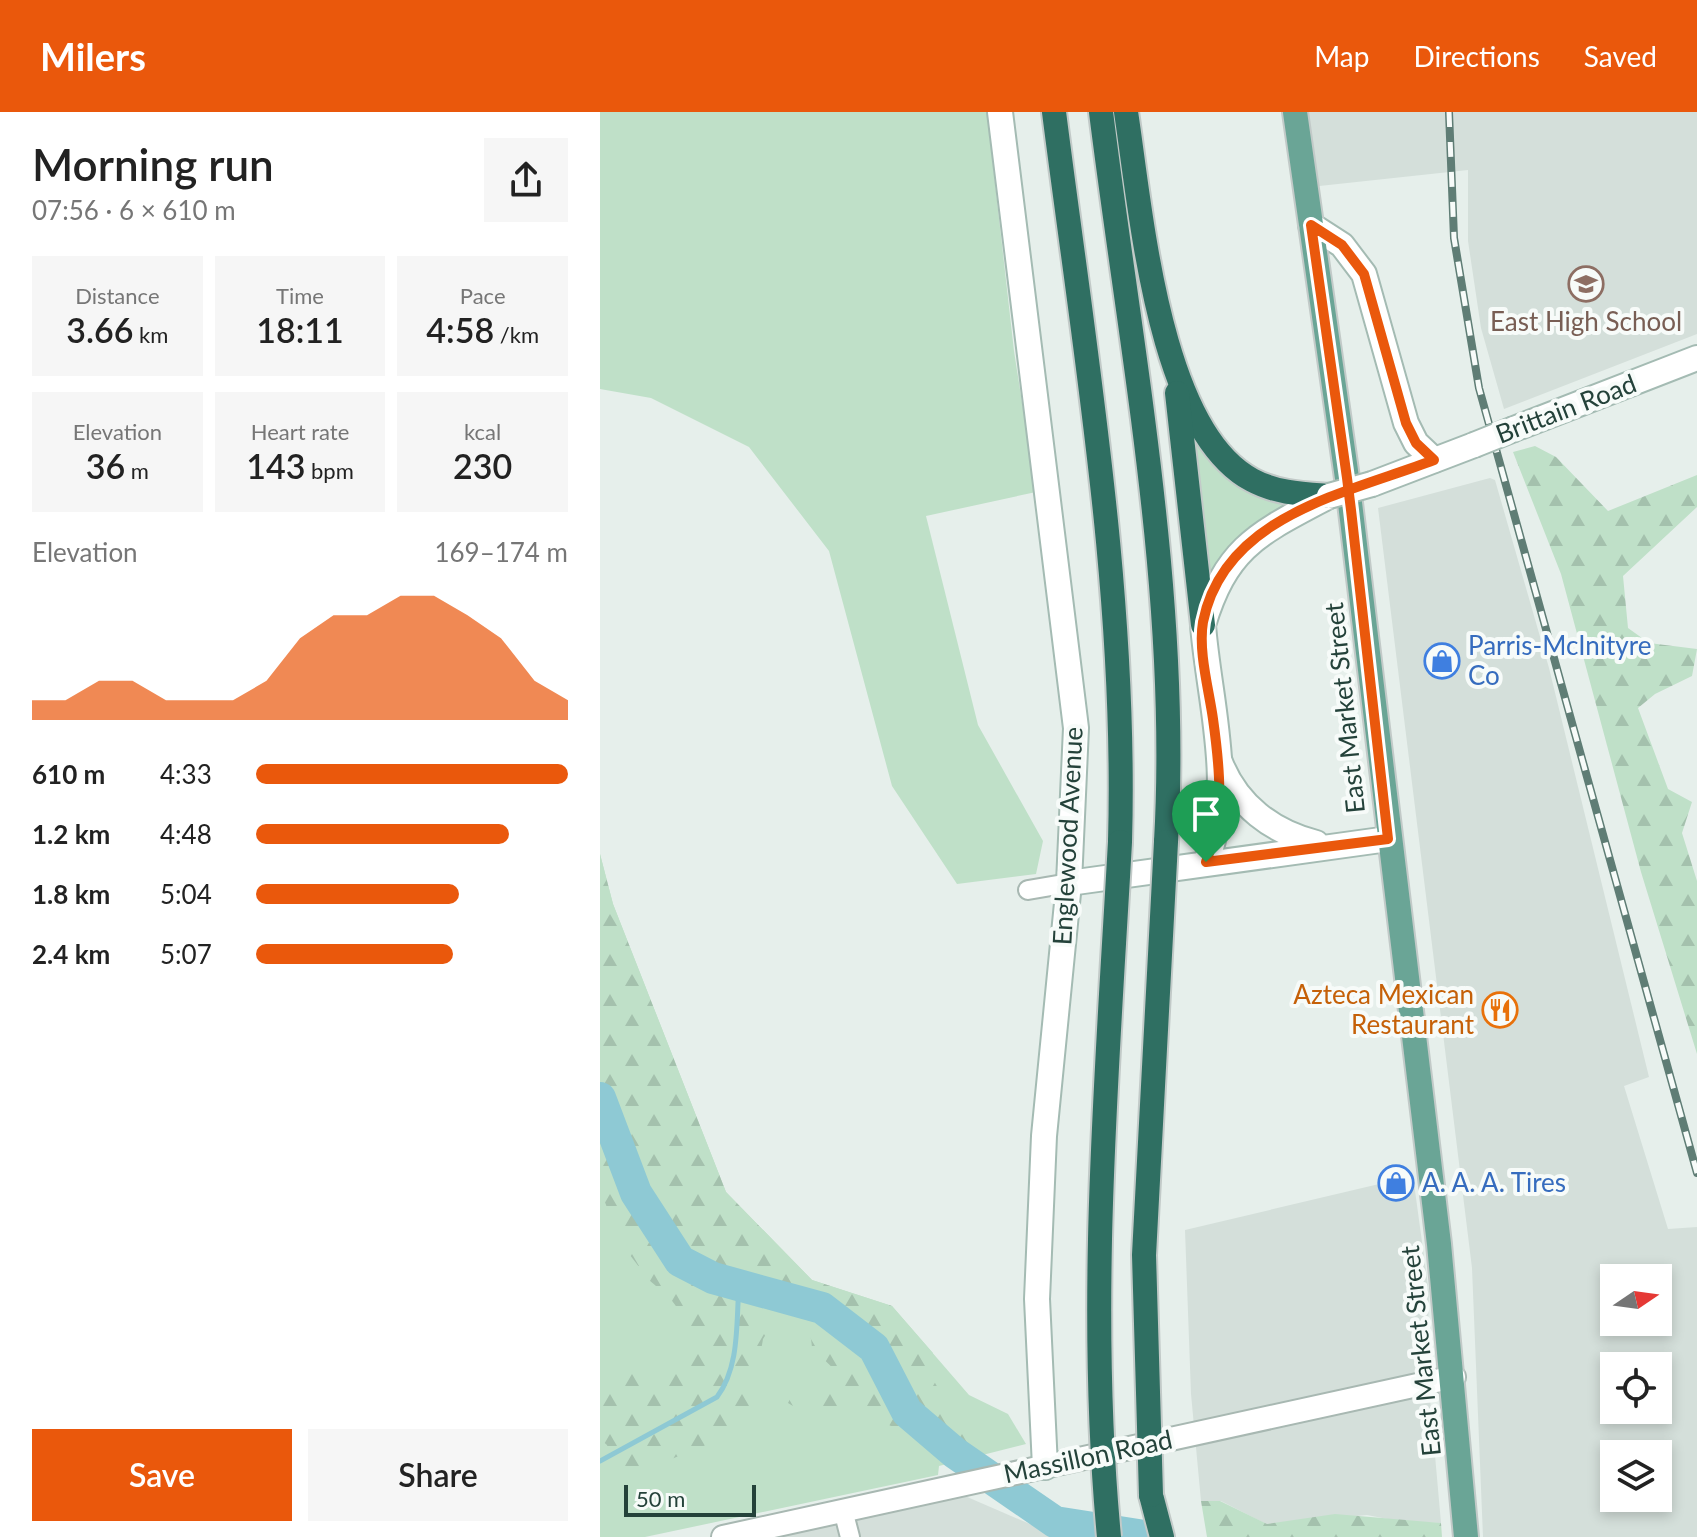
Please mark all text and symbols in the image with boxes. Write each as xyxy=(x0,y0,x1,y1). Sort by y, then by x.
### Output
text: Milers xyxy=(40,33,146,79)
text: Map xyxy=(1314,39,1369,73)
text: Directions xyxy=(1413,39,1540,73)
text: Saved xyxy=(1584,39,1657,73)
text: Morning run xyxy=(32,138,274,190)
button: share xyxy=(484,138,568,222)
text: 07:56 · 6 × 610 m xyxy=(32,194,236,226)
school or university icon: East High School xyxy=(1567,265,1605,303)
text: Distance xyxy=(75,282,160,309)
text: Time xyxy=(276,282,324,309)
text: Pace xyxy=(460,282,506,309)
place label: East High School xyxy=(1490,305,1682,337)
text: 3.66 xyxy=(66,309,133,350)
text: 18:11 xyxy=(256,309,344,350)
text: 4:58 xyxy=(426,309,494,350)
text: km xyxy=(133,321,168,348)
text: /km xyxy=(494,321,539,348)
street label: Brittain Road xyxy=(1491,367,1640,450)
text: Elevation xyxy=(73,418,162,445)
text: Heart rate xyxy=(251,418,349,445)
text: kcal xyxy=(464,418,501,445)
text: 36 xyxy=(86,445,125,486)
text: 143 xyxy=(246,445,305,486)
text: 230 xyxy=(453,445,512,486)
text: m xyxy=(125,457,149,484)
text: bpm xyxy=(305,457,354,484)
text: Elevation xyxy=(32,536,138,568)
text: 169–174 m xyxy=(434,536,568,568)
street label: East Market Street xyxy=(1317,600,1371,815)
place label: Parris-McInityre Co xyxy=(1468,629,1651,691)
shop icon: Parris-McInityre Co xyxy=(1423,642,1461,680)
street label: Englewood Avenue xyxy=(1045,726,1089,946)
text: 610 m xyxy=(32,758,105,790)
text: 4:33 xyxy=(160,758,212,790)
pin xyxy=(1172,780,1240,862)
icon: arrive xyxy=(1184,792,1228,836)
text: 1.2 km xyxy=(32,818,110,850)
text: 4:48 xyxy=(160,818,212,850)
text: 1.8 km xyxy=(32,878,110,910)
text: 5:04 xyxy=(160,878,212,910)
text: 2.4 km xyxy=(32,938,110,970)
text: 5:07 xyxy=(160,938,212,970)
place label: Azteca Mexican Restaurant xyxy=(1293,978,1475,1040)
restaurant icon: Azteca Mexican Restaurant xyxy=(1481,991,1519,1029)
shop icon: A. A. A. Tires xyxy=(1377,1164,1415,1202)
place label: A. A. A. Tires xyxy=(1422,1166,1566,1198)
street label: East Market Street xyxy=(1393,1243,1447,1458)
north arrow xyxy=(1600,1264,1672,1336)
map controls xyxy=(1600,1264,1672,1512)
button: locate xyxy=(1600,1352,1672,1424)
street label: Massillon Road xyxy=(1001,1423,1175,1489)
button: Save xyxy=(32,1429,292,1521)
button: Share xyxy=(308,1429,568,1521)
button: layers xyxy=(1600,1440,1672,1512)
scale bar xyxy=(624,1481,756,1517)
text: 50 m xyxy=(636,1485,685,1512)

